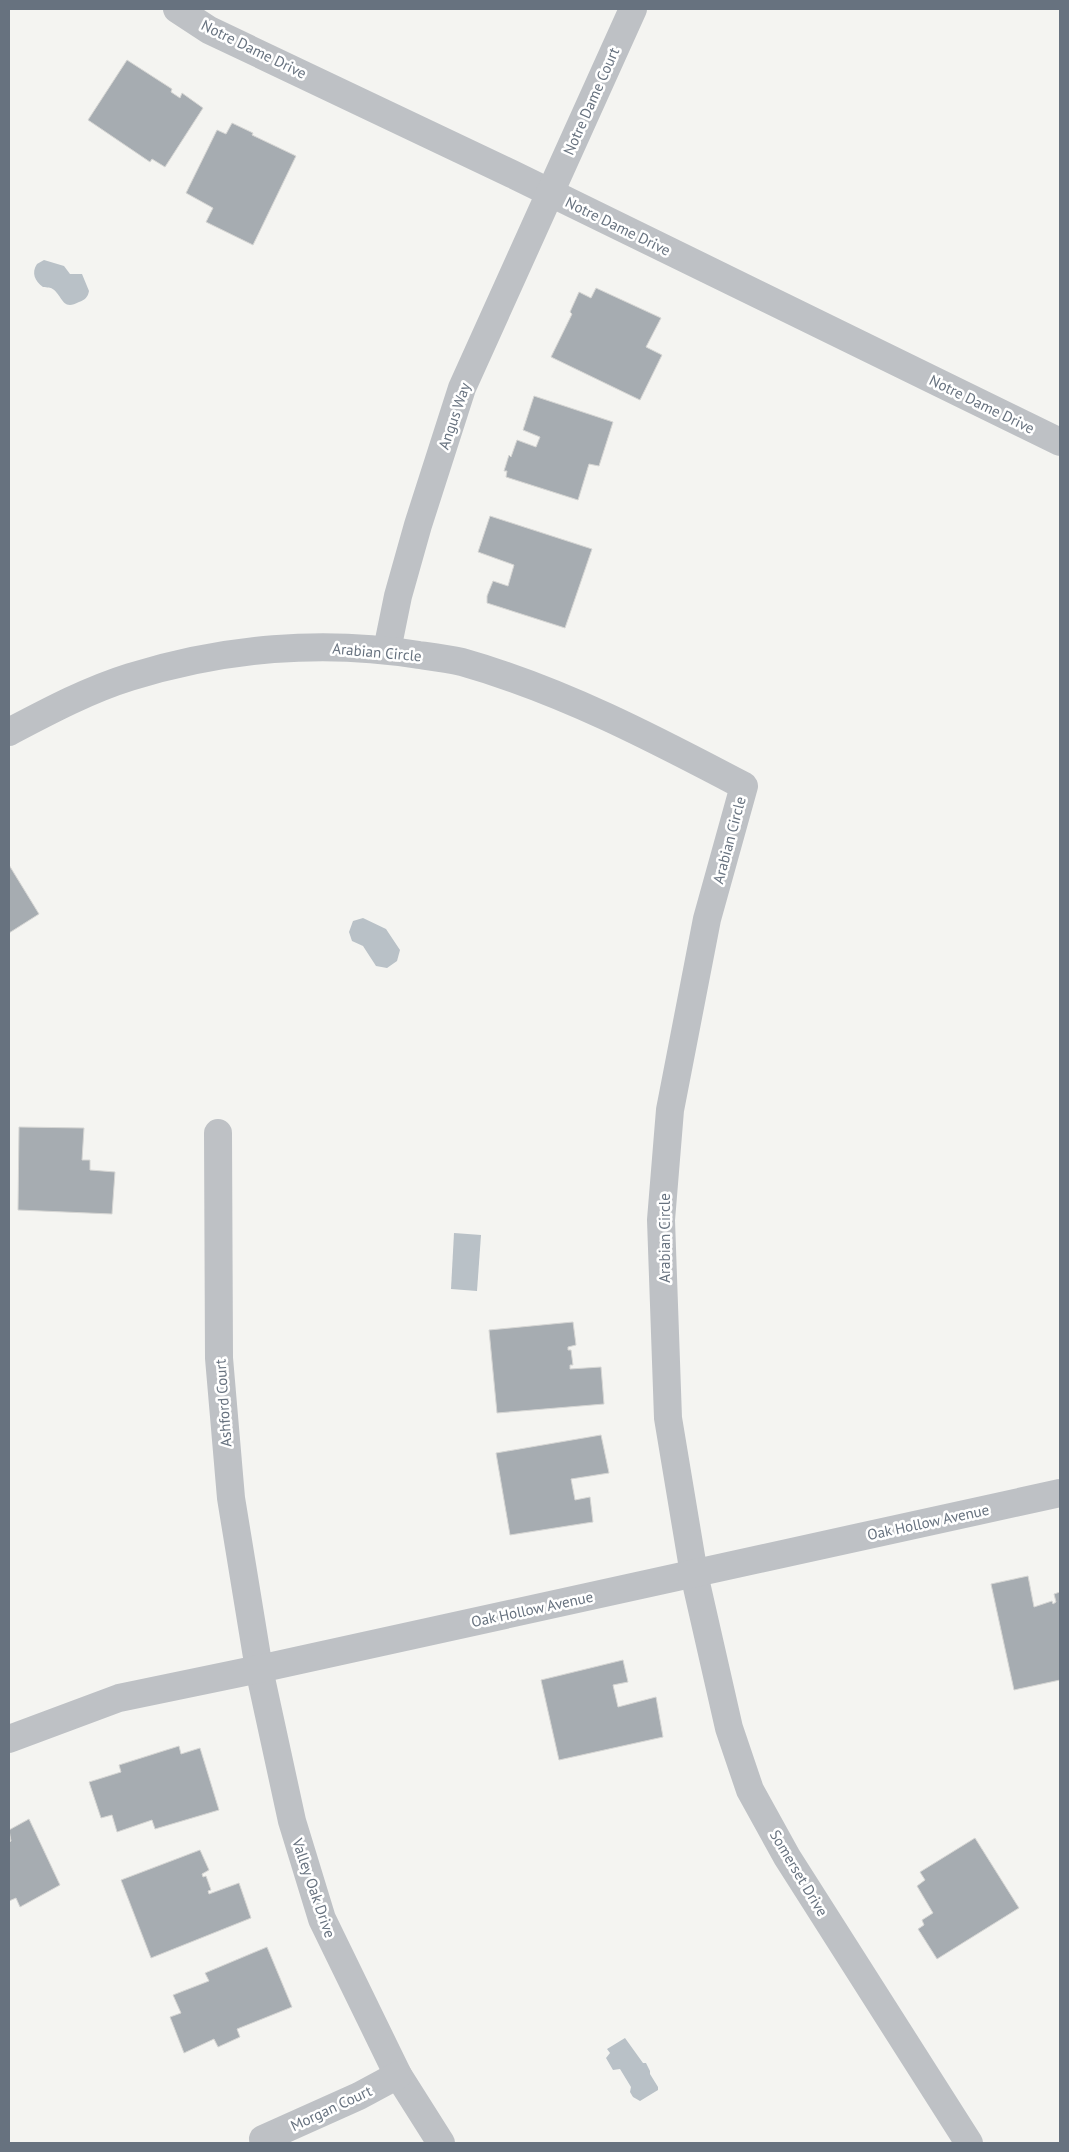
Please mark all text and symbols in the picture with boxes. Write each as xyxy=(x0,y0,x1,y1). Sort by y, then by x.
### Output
street label: Notre Dame Drive xyxy=(198,15,310,83)
street label: Notre Dame Court xyxy=(559,44,623,158)
street label: Notre Dame Drive xyxy=(562,192,674,260)
street label: Notre Dame Drive xyxy=(926,370,1038,438)
street label: Angus Way xyxy=(434,380,474,452)
street label: Arabian Circle xyxy=(332,639,422,665)
street label: Arabian Circle xyxy=(708,794,750,886)
street label: Arabian Circle xyxy=(655,1193,674,1283)
street label: Ashford Court xyxy=(210,1358,236,1448)
street label: Oak Hollow Avenue xyxy=(865,1500,991,1544)
street label: Oak Hollow Avenue xyxy=(469,1587,595,1631)
street label: Somerset Drive xyxy=(766,1826,832,1920)
street label: Valley Oak Drive xyxy=(288,1835,340,1940)
street label: Morgan Court xyxy=(287,2081,375,2135)

